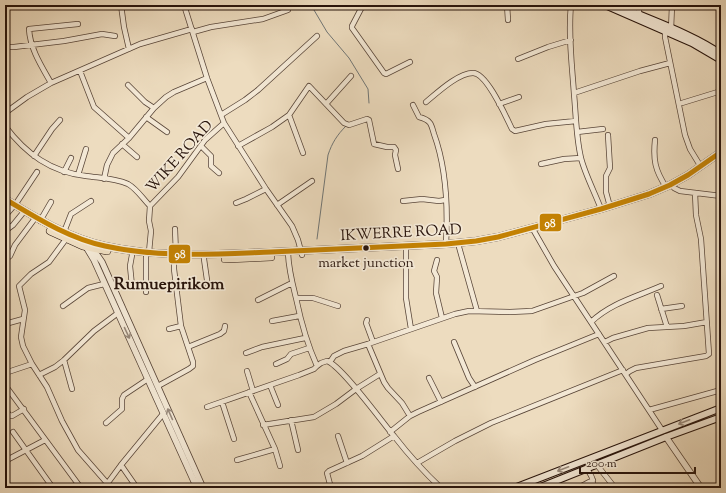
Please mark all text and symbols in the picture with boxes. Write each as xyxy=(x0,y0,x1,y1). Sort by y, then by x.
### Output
street label: WIKE ROAD xyxy=(142,116,218,198)
line badge: 98 xyxy=(539,213,562,232)
text: 98 xyxy=(545,216,556,232)
street label: IKWERRE ROAD xyxy=(340,220,462,247)
marker: market junction xyxy=(361,243,371,253)
line badge: 98 xyxy=(168,244,191,264)
text: 98 xyxy=(175,247,186,263)
place label: market junction xyxy=(318,254,414,274)
district label: Rumuepirikom xyxy=(114,273,225,297)
one-way arrow xyxy=(124,327,132,339)
one-way arrow xyxy=(165,408,173,420)
one-way arrow xyxy=(679,418,691,426)
scale bar xyxy=(580,449,695,475)
text: 200 m xyxy=(586,455,617,473)
one-way arrow xyxy=(558,466,570,473)

